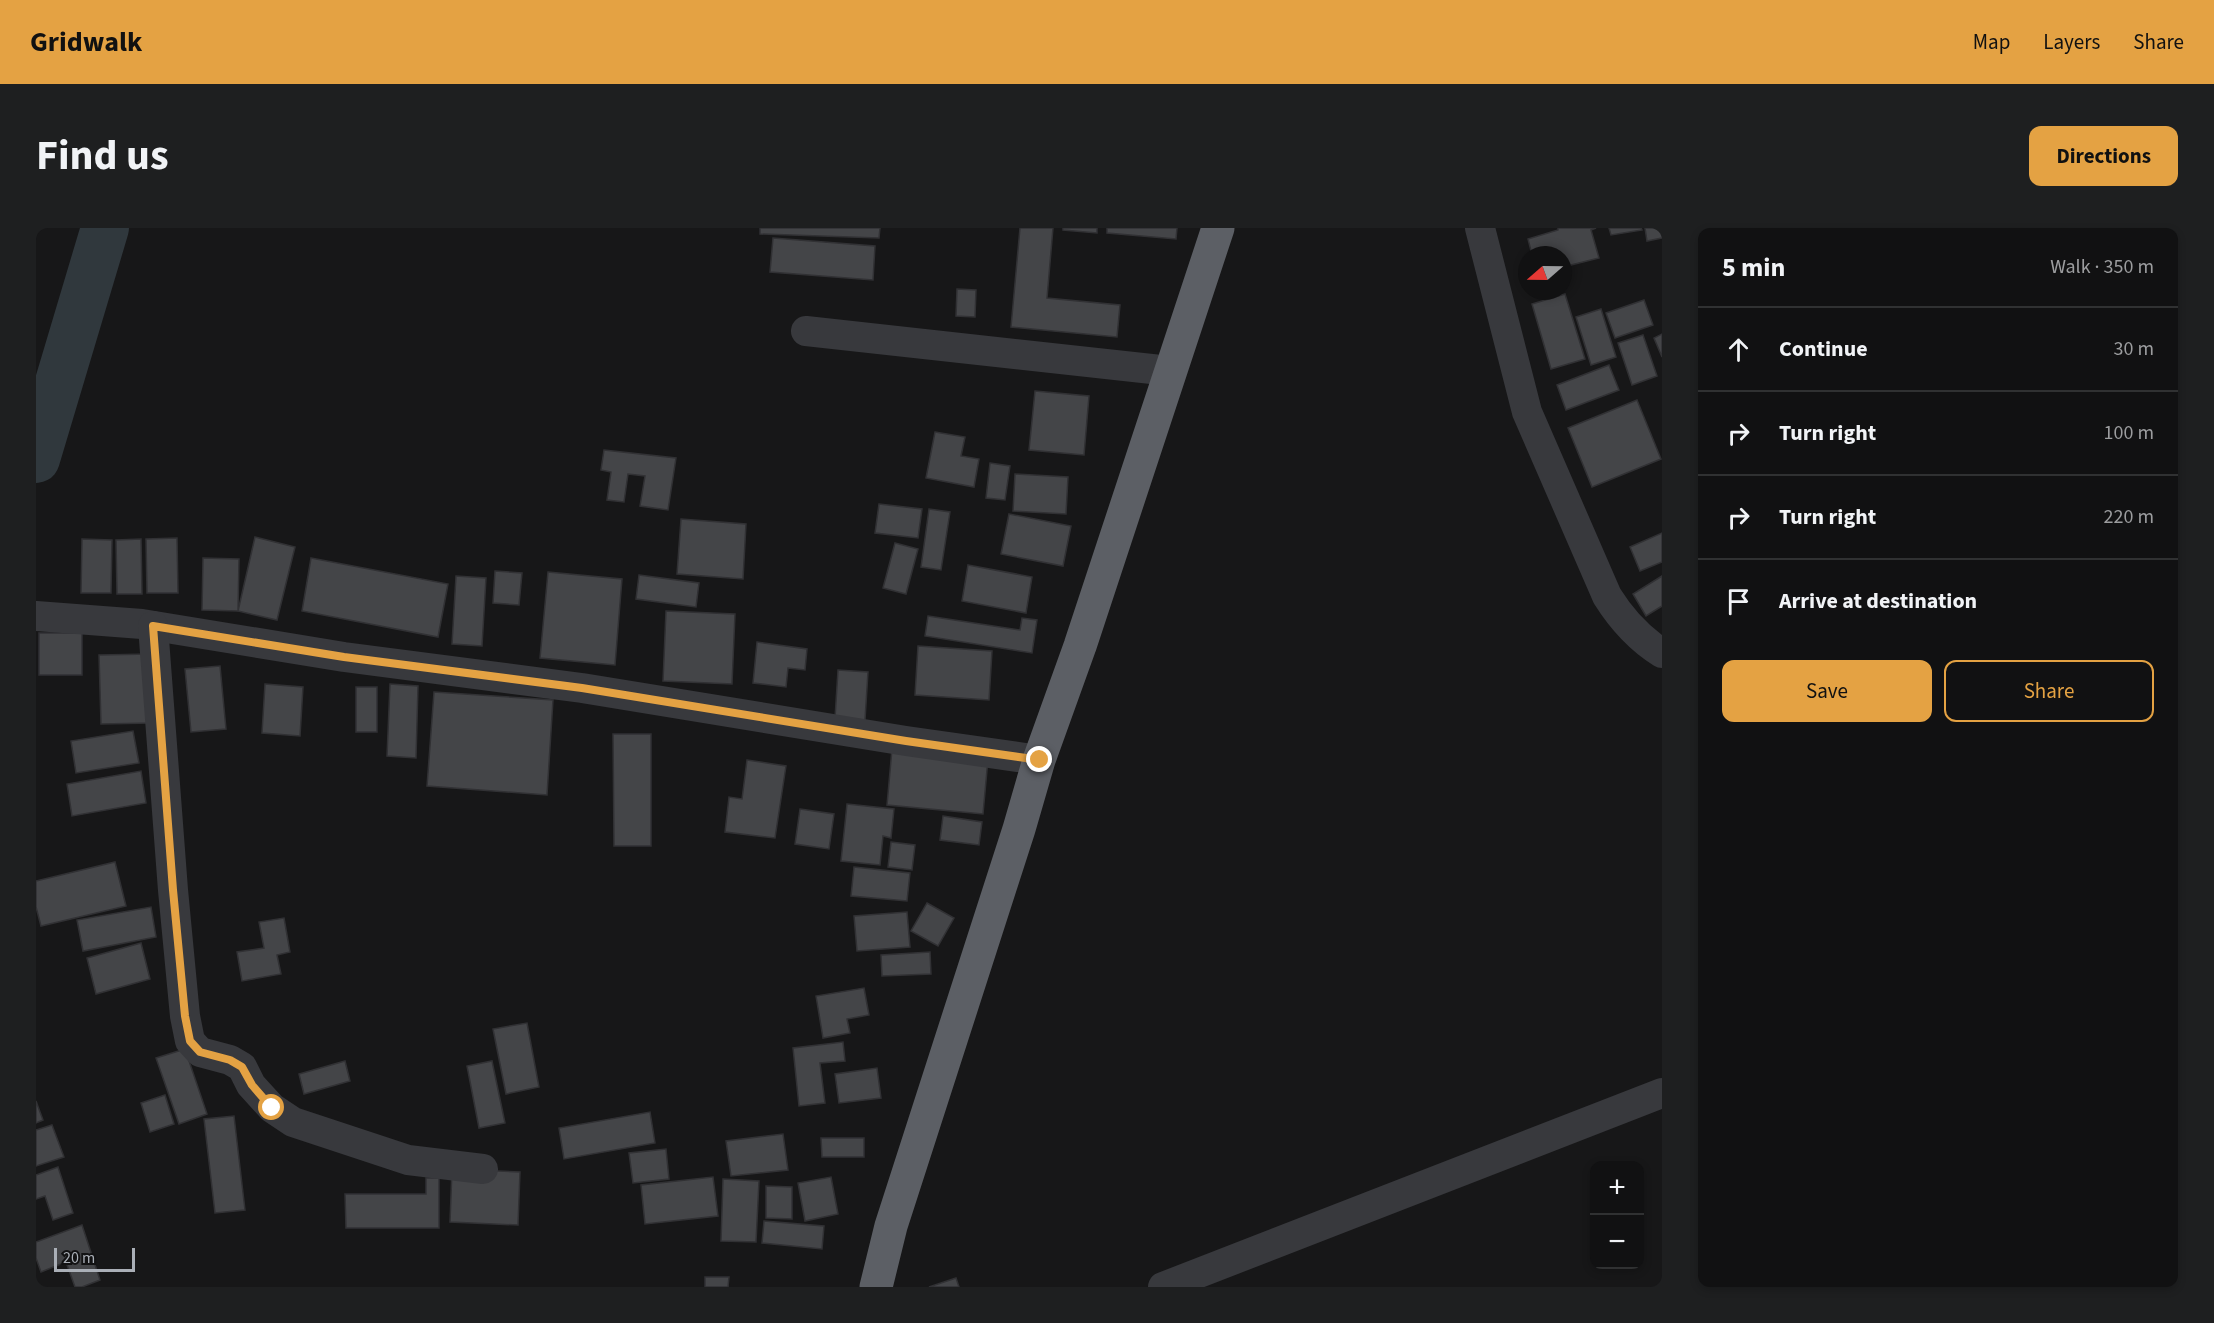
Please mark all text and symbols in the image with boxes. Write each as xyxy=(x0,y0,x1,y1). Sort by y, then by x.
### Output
text: Gridwalk xyxy=(30,22,142,62)
text: Map xyxy=(1973,27,2010,57)
text: Layers xyxy=(2043,27,2100,57)
text: Share xyxy=(2133,27,2184,57)
text: Find us xyxy=(36,126,169,186)
button: Directions xyxy=(2029,126,2178,186)
north arrow xyxy=(1518,246,1572,300)
text: 5 min xyxy=(1722,249,1785,286)
text: Walk · 350 m xyxy=(2050,253,2154,281)
icon: ahead xyxy=(1722,333,1755,366)
text: Continue xyxy=(1779,333,1868,365)
text: 30 m xyxy=(2114,335,2154,363)
icon: right xyxy=(1722,417,1755,450)
text: Turn right xyxy=(1779,417,1876,449)
text: 100 m xyxy=(2104,419,2154,447)
icon: right xyxy=(1722,501,1755,534)
text: Turn right xyxy=(1779,501,1876,533)
text: 220 m xyxy=(2104,503,2154,531)
icon: arrive xyxy=(1722,585,1755,618)
text: Arrive at destination xyxy=(1779,585,1977,617)
button: Save xyxy=(1722,660,1932,722)
button: Share xyxy=(1944,660,2154,722)
route end xyxy=(1026,746,1052,772)
route start xyxy=(258,1094,284,1120)
map controls xyxy=(1590,1161,1644,1269)
button: + xyxy=(1590,1161,1644,1215)
button: − xyxy=(1590,1215,1644,1269)
scale bar xyxy=(54,1245,135,1272)
text: 20 m xyxy=(63,1247,95,1269)

